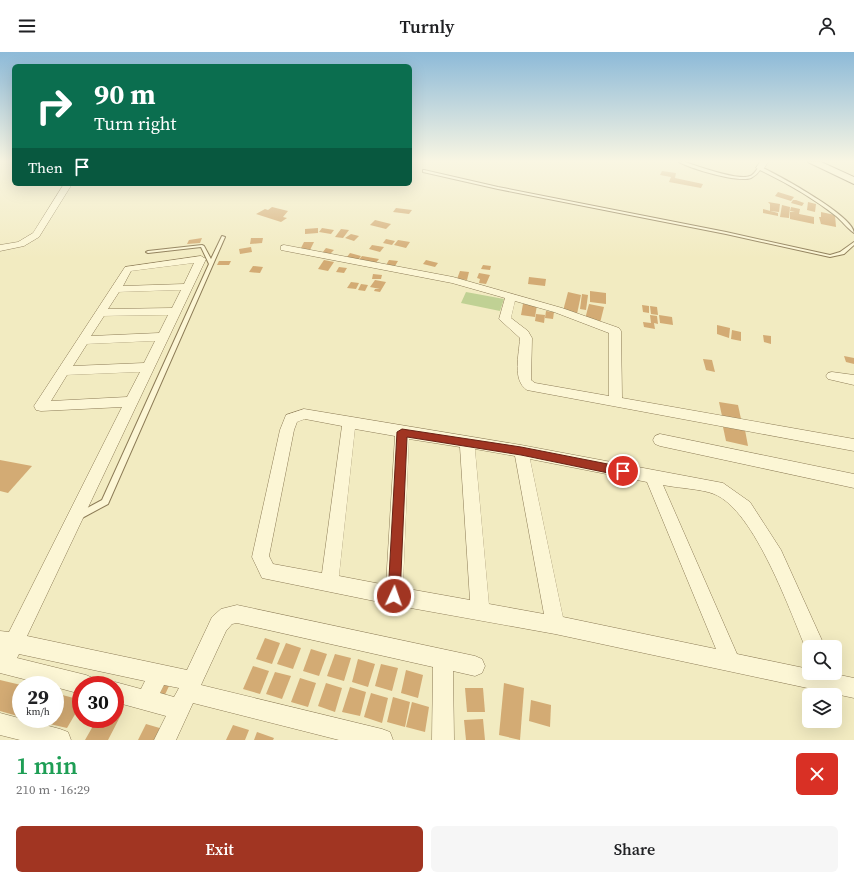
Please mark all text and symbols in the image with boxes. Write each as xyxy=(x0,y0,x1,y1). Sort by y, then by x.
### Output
text: Turnly xyxy=(400,14,454,39)
icon: menu xyxy=(16,15,38,37)
icon: person xyxy=(816,15,838,37)
text: 90 m xyxy=(94,75,156,113)
icon: right xyxy=(28,80,80,132)
text: Turn right xyxy=(94,111,176,136)
icon: arrive xyxy=(71,156,93,178)
text: Then xyxy=(28,157,63,178)
pin xyxy=(606,454,640,488)
icon: arrive xyxy=(612,460,634,482)
position arrow xyxy=(373,575,415,617)
map controls xyxy=(802,640,842,728)
button: search xyxy=(802,640,842,680)
speed limit sign: 30 xyxy=(72,676,124,728)
text: 29 xyxy=(27,683,49,711)
button: layers xyxy=(802,688,842,728)
text: km/h xyxy=(26,705,50,718)
text: 1 min xyxy=(16,749,78,782)
button: close xyxy=(796,753,838,795)
text: 210 m · 16:29 xyxy=(16,781,90,798)
button: Exit xyxy=(16,826,423,872)
button: Share xyxy=(431,826,838,872)

